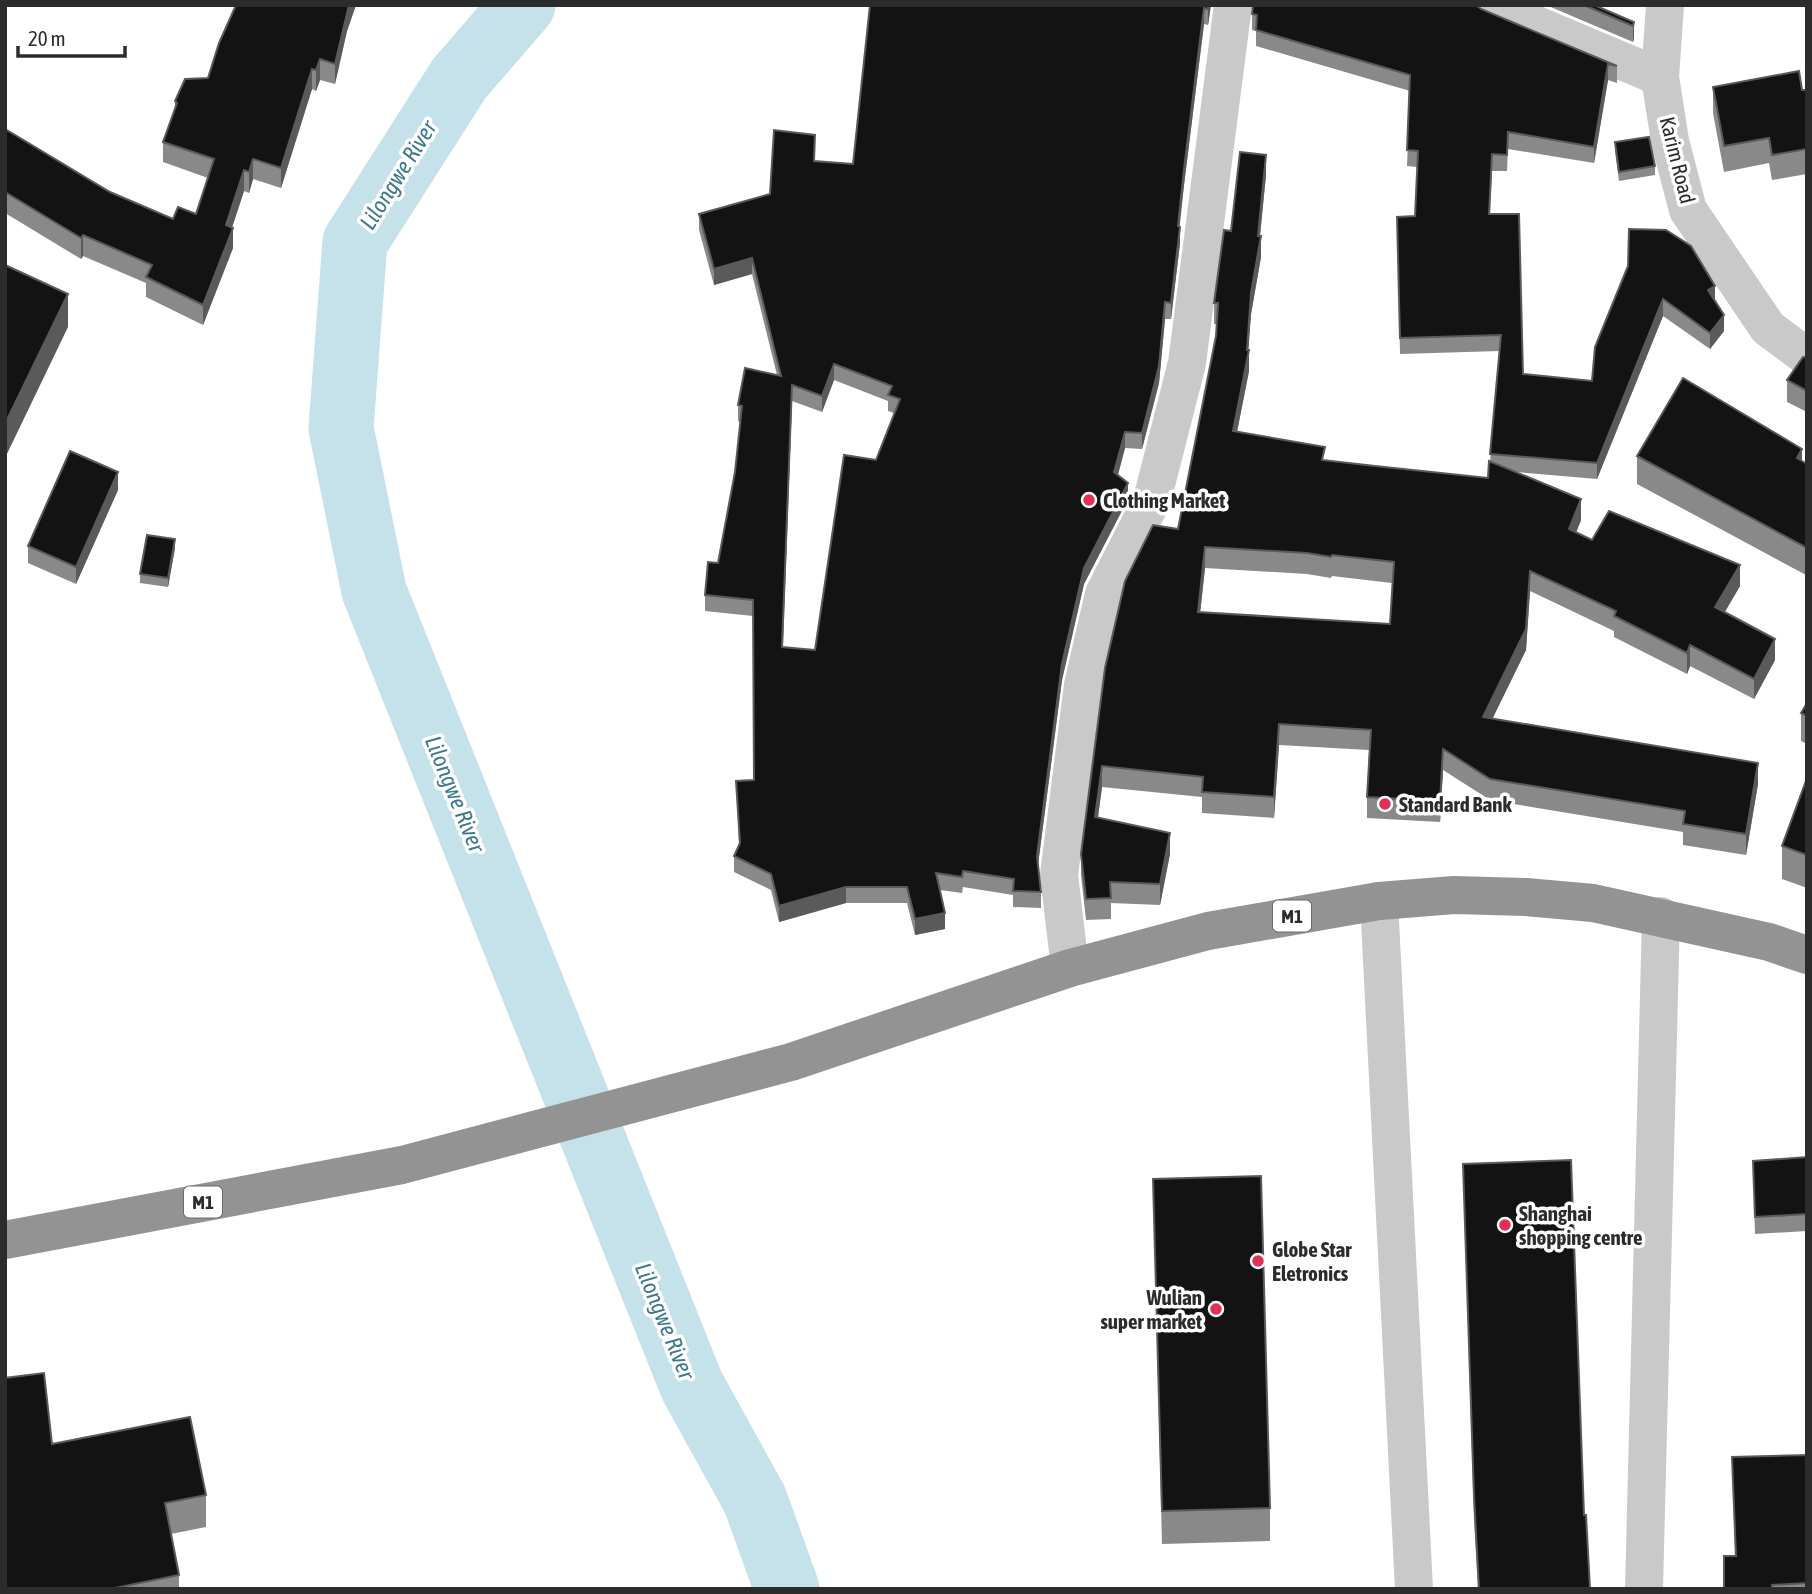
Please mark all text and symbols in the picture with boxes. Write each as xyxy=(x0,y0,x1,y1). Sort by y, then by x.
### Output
scale bar xyxy=(18,14,124,58)
text: 20 m xyxy=(28,26,66,50)
street label: Karim Road xyxy=(1656,114,1700,206)
water label: Lilongwe River xyxy=(354,115,442,234)
place label: Clothing Market xyxy=(1103,488,1225,512)
marker: Clothing Market xyxy=(1081,492,1097,508)
water label: Lilongwe River xyxy=(420,732,491,857)
place label: Standard Bank xyxy=(1399,792,1512,816)
marker: Standard Bank xyxy=(1377,796,1393,812)
road number: M1 xyxy=(1273,900,1311,932)
road number: M1 xyxy=(184,1186,222,1218)
place label: Shanghai shopping centre xyxy=(1519,1201,1643,1249)
marker: Shanghai shopping centre xyxy=(1497,1217,1513,1233)
place label: Globe Star Eletronics xyxy=(1272,1237,1352,1285)
marker: Globe Star Eletronics xyxy=(1250,1253,1266,1269)
water label: Lilongwe River xyxy=(630,1259,701,1384)
place label: Wulian super market xyxy=(1100,1285,1202,1333)
marker: Wulian super market xyxy=(1208,1301,1224,1317)

